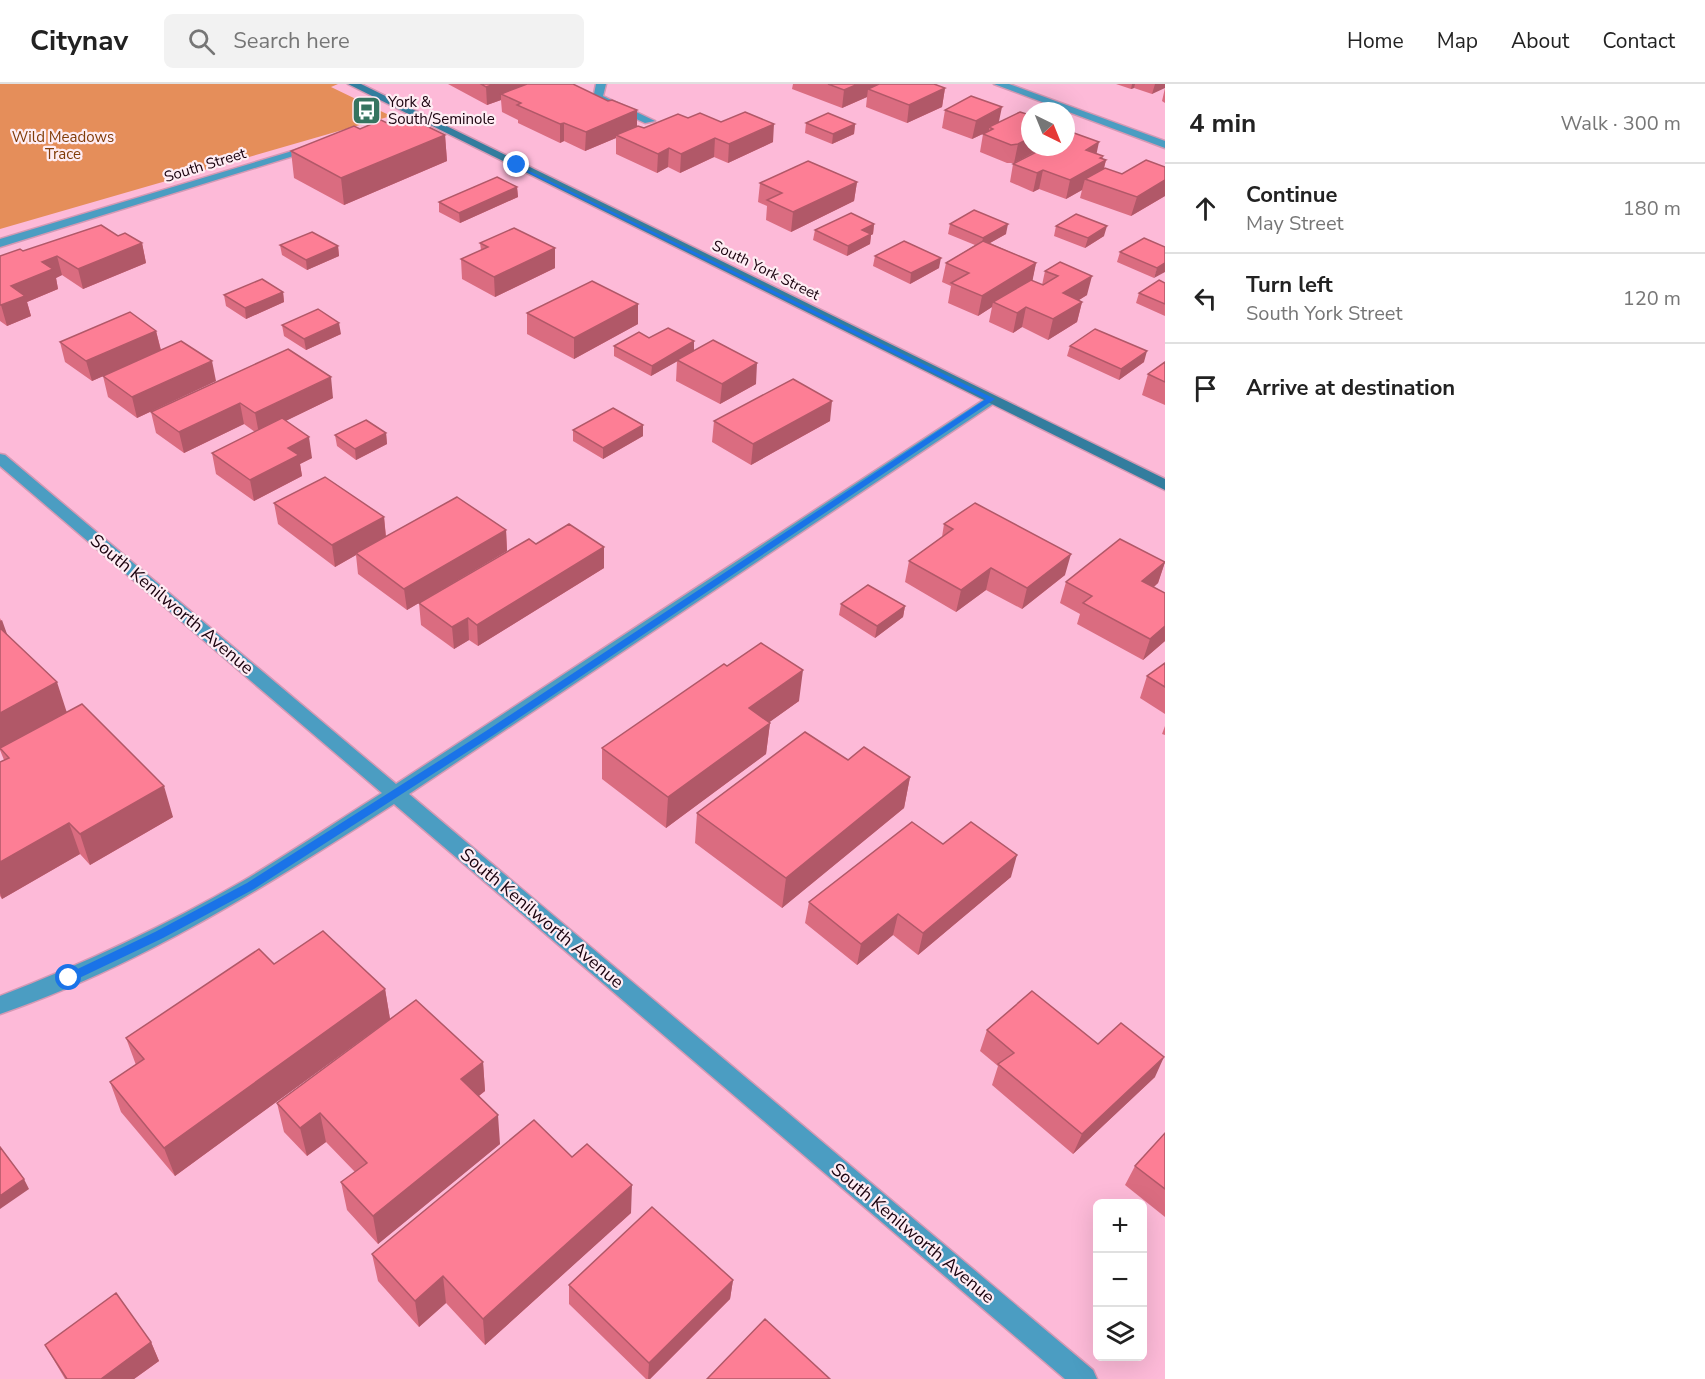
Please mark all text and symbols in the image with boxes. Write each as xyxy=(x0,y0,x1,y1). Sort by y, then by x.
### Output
search box xyxy=(164,14,584,68)
text: Citynav xyxy=(30,22,128,60)
icon: search xyxy=(185,25,218,58)
text: Search here xyxy=(233,26,350,56)
text: Home xyxy=(1347,27,1404,55)
text: Map xyxy=(1437,27,1478,55)
text: About xyxy=(1511,27,1569,55)
text: Contact xyxy=(1602,27,1675,55)
place label: York & South/Seminole xyxy=(387,92,495,129)
bus stop icon: York & South/Seminole xyxy=(351,95,383,127)
north arrow xyxy=(1021,102,1075,156)
text: 4 min xyxy=(1189,106,1256,141)
text: Walk · 300 m xyxy=(1561,110,1681,137)
park label: Wild Meadows Trace xyxy=(12,127,114,164)
street label: South Street xyxy=(162,143,249,187)
route end xyxy=(503,151,529,177)
text: Continue xyxy=(1246,180,1337,210)
icon: ahead xyxy=(1189,192,1222,225)
text: 180 m xyxy=(1623,195,1681,222)
text: May Street xyxy=(1246,210,1344,237)
street label: South York Street xyxy=(709,235,824,305)
text: Turn left xyxy=(1246,270,1333,300)
icon: left xyxy=(1189,282,1222,315)
text: 120 m xyxy=(1623,285,1681,312)
text: South York Street xyxy=(1246,300,1402,327)
icon: arrive xyxy=(1189,372,1222,405)
text: Arrive at destination xyxy=(1246,373,1455,403)
street label: South Kenilworth Avenue xyxy=(85,528,259,680)
street label: South Kenilworth Avenue xyxy=(455,842,629,994)
route start xyxy=(55,964,81,990)
street label: South Kenilworth Avenue xyxy=(826,1157,1000,1309)
map controls xyxy=(1093,1199,1147,1361)
button: + xyxy=(1093,1199,1147,1253)
button: − xyxy=(1093,1253,1147,1307)
button: layers xyxy=(1093,1307,1147,1361)

